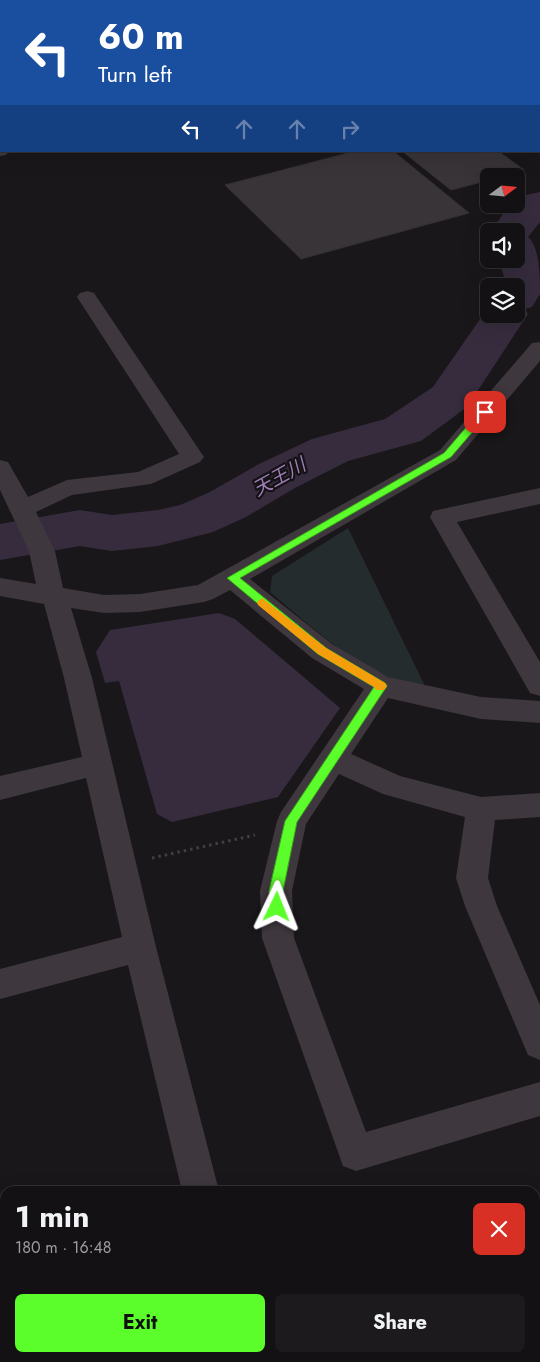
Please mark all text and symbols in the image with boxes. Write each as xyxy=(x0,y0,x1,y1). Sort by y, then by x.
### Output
text: 60 m xyxy=(98,12,184,62)
icon: left xyxy=(15,20,80,85)
text: Turn left xyxy=(98,58,172,90)
icon: left xyxy=(177,115,205,143)
icon: ahead xyxy=(230,115,258,143)
icon: ahead xyxy=(283,115,311,143)
icon: right xyxy=(336,115,364,143)
north arrow xyxy=(480,168,525,212)
map controls xyxy=(480,168,525,323)
button: sound xyxy=(480,223,525,268)
button: layers xyxy=(480,278,525,323)
pin xyxy=(464,391,506,433)
icon: arrive xyxy=(471,398,499,426)
water label: 天王川 xyxy=(248,450,312,503)
position arrow xyxy=(250,880,302,932)
text: 1 min xyxy=(15,1195,89,1238)
button: close xyxy=(473,1203,525,1255)
text: 180 m · 16:48 xyxy=(15,1236,112,1259)
button: Exit xyxy=(15,1294,265,1352)
button: Share xyxy=(275,1294,525,1352)

